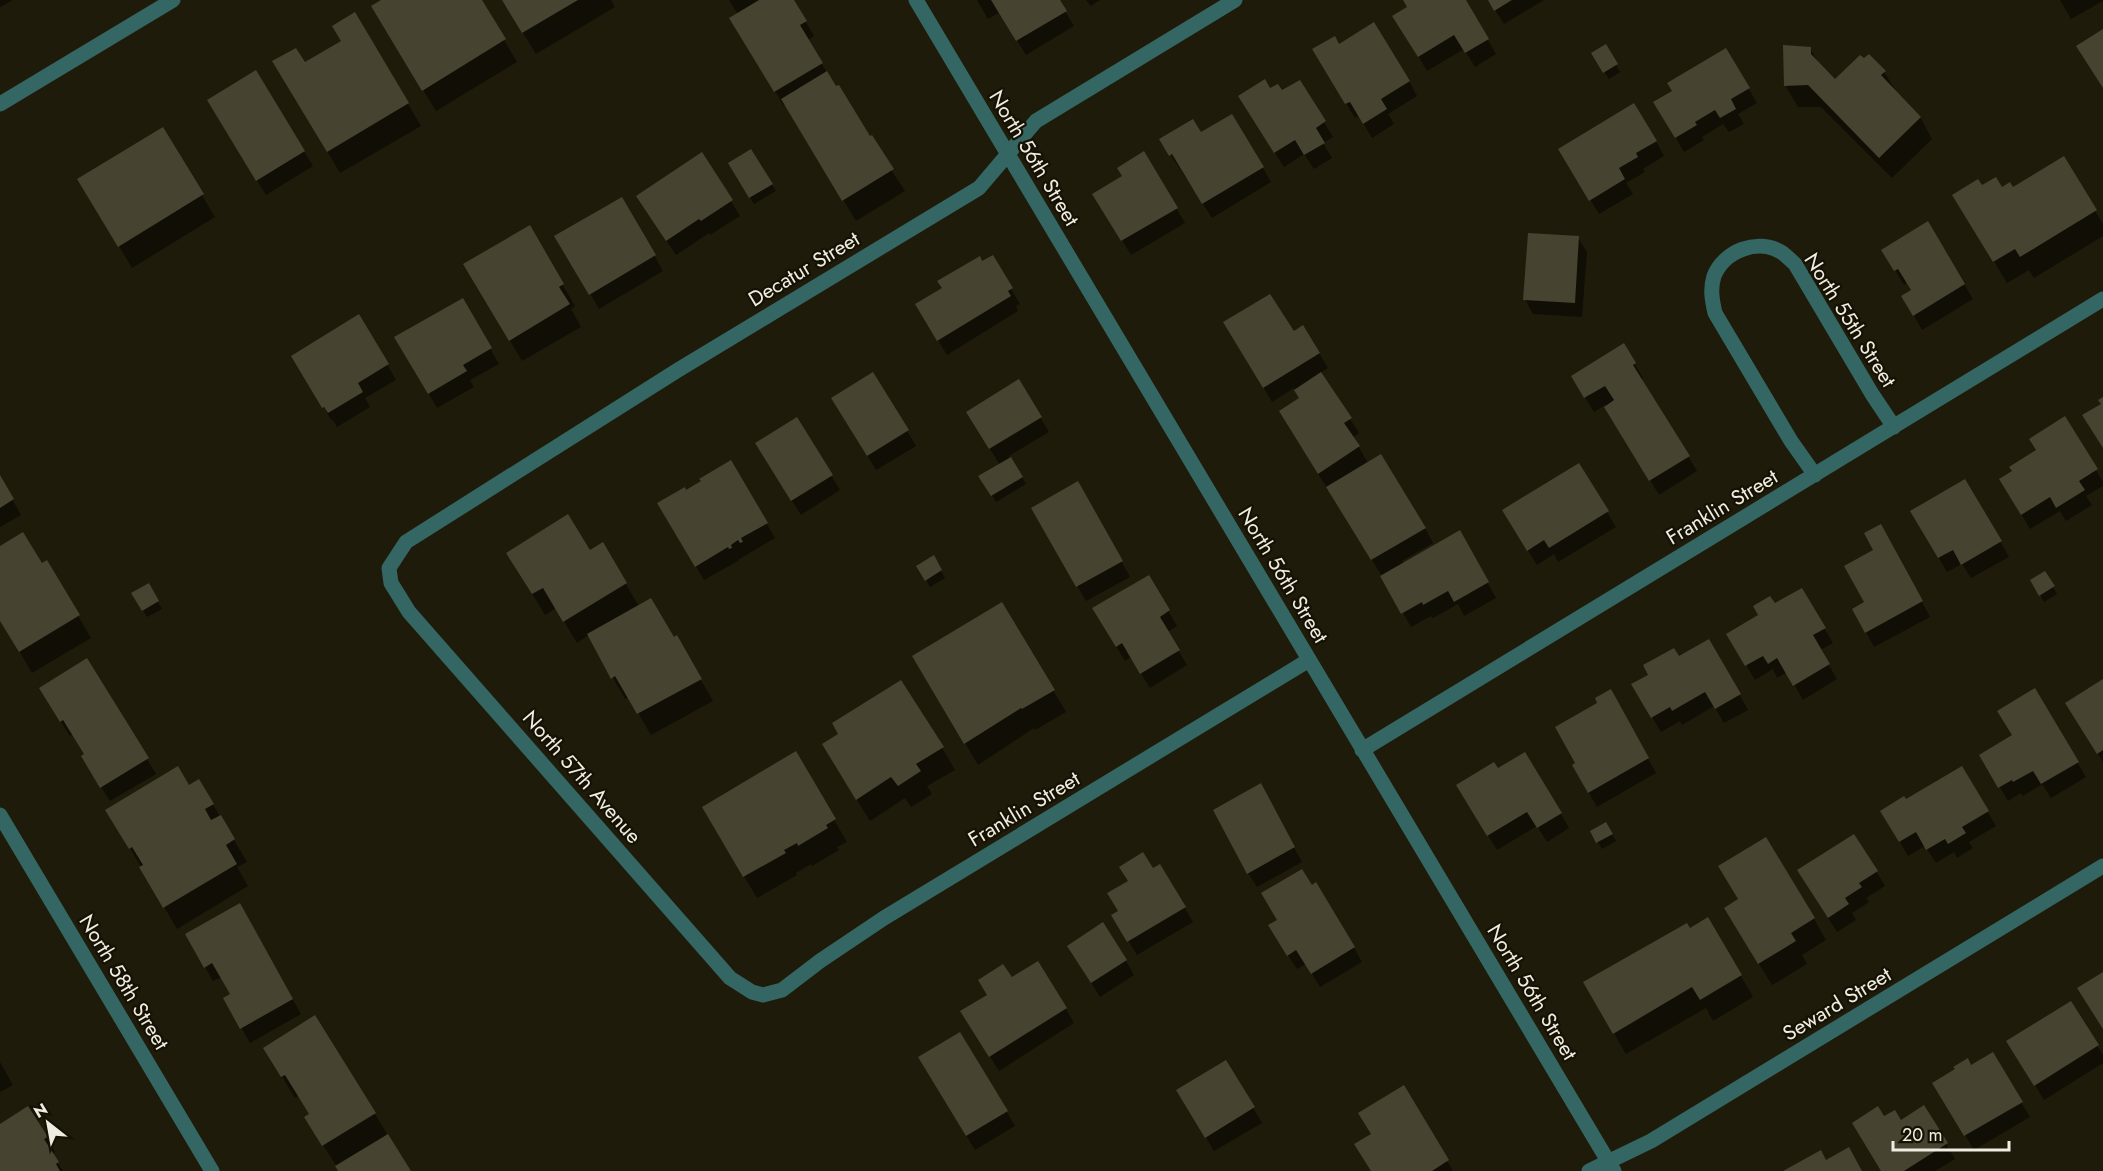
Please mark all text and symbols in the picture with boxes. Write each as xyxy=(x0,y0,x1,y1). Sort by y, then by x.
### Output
street label: North 56th Street xyxy=(982,84,1086,232)
street label: Decatur Street xyxy=(743,224,865,314)
street label: North 55th Street xyxy=(1797,247,1903,393)
street label: Franklin Street xyxy=(1661,462,1783,552)
street label: North 56th Street xyxy=(1231,501,1335,649)
street label: North 57th Avenue xyxy=(516,704,649,850)
street label: Franklin Street xyxy=(963,764,1085,854)
street label: North 58th Street xyxy=(72,909,176,1055)
street label: North 56th Street xyxy=(1480,918,1584,1066)
street label: Seward Street xyxy=(1777,960,1897,1048)
north arrow xyxy=(18,1093,78,1153)
text: N xyxy=(29,1097,52,1124)
scale bar xyxy=(1893,1114,2008,1152)
text: 20 m xyxy=(1902,1122,1942,1148)

